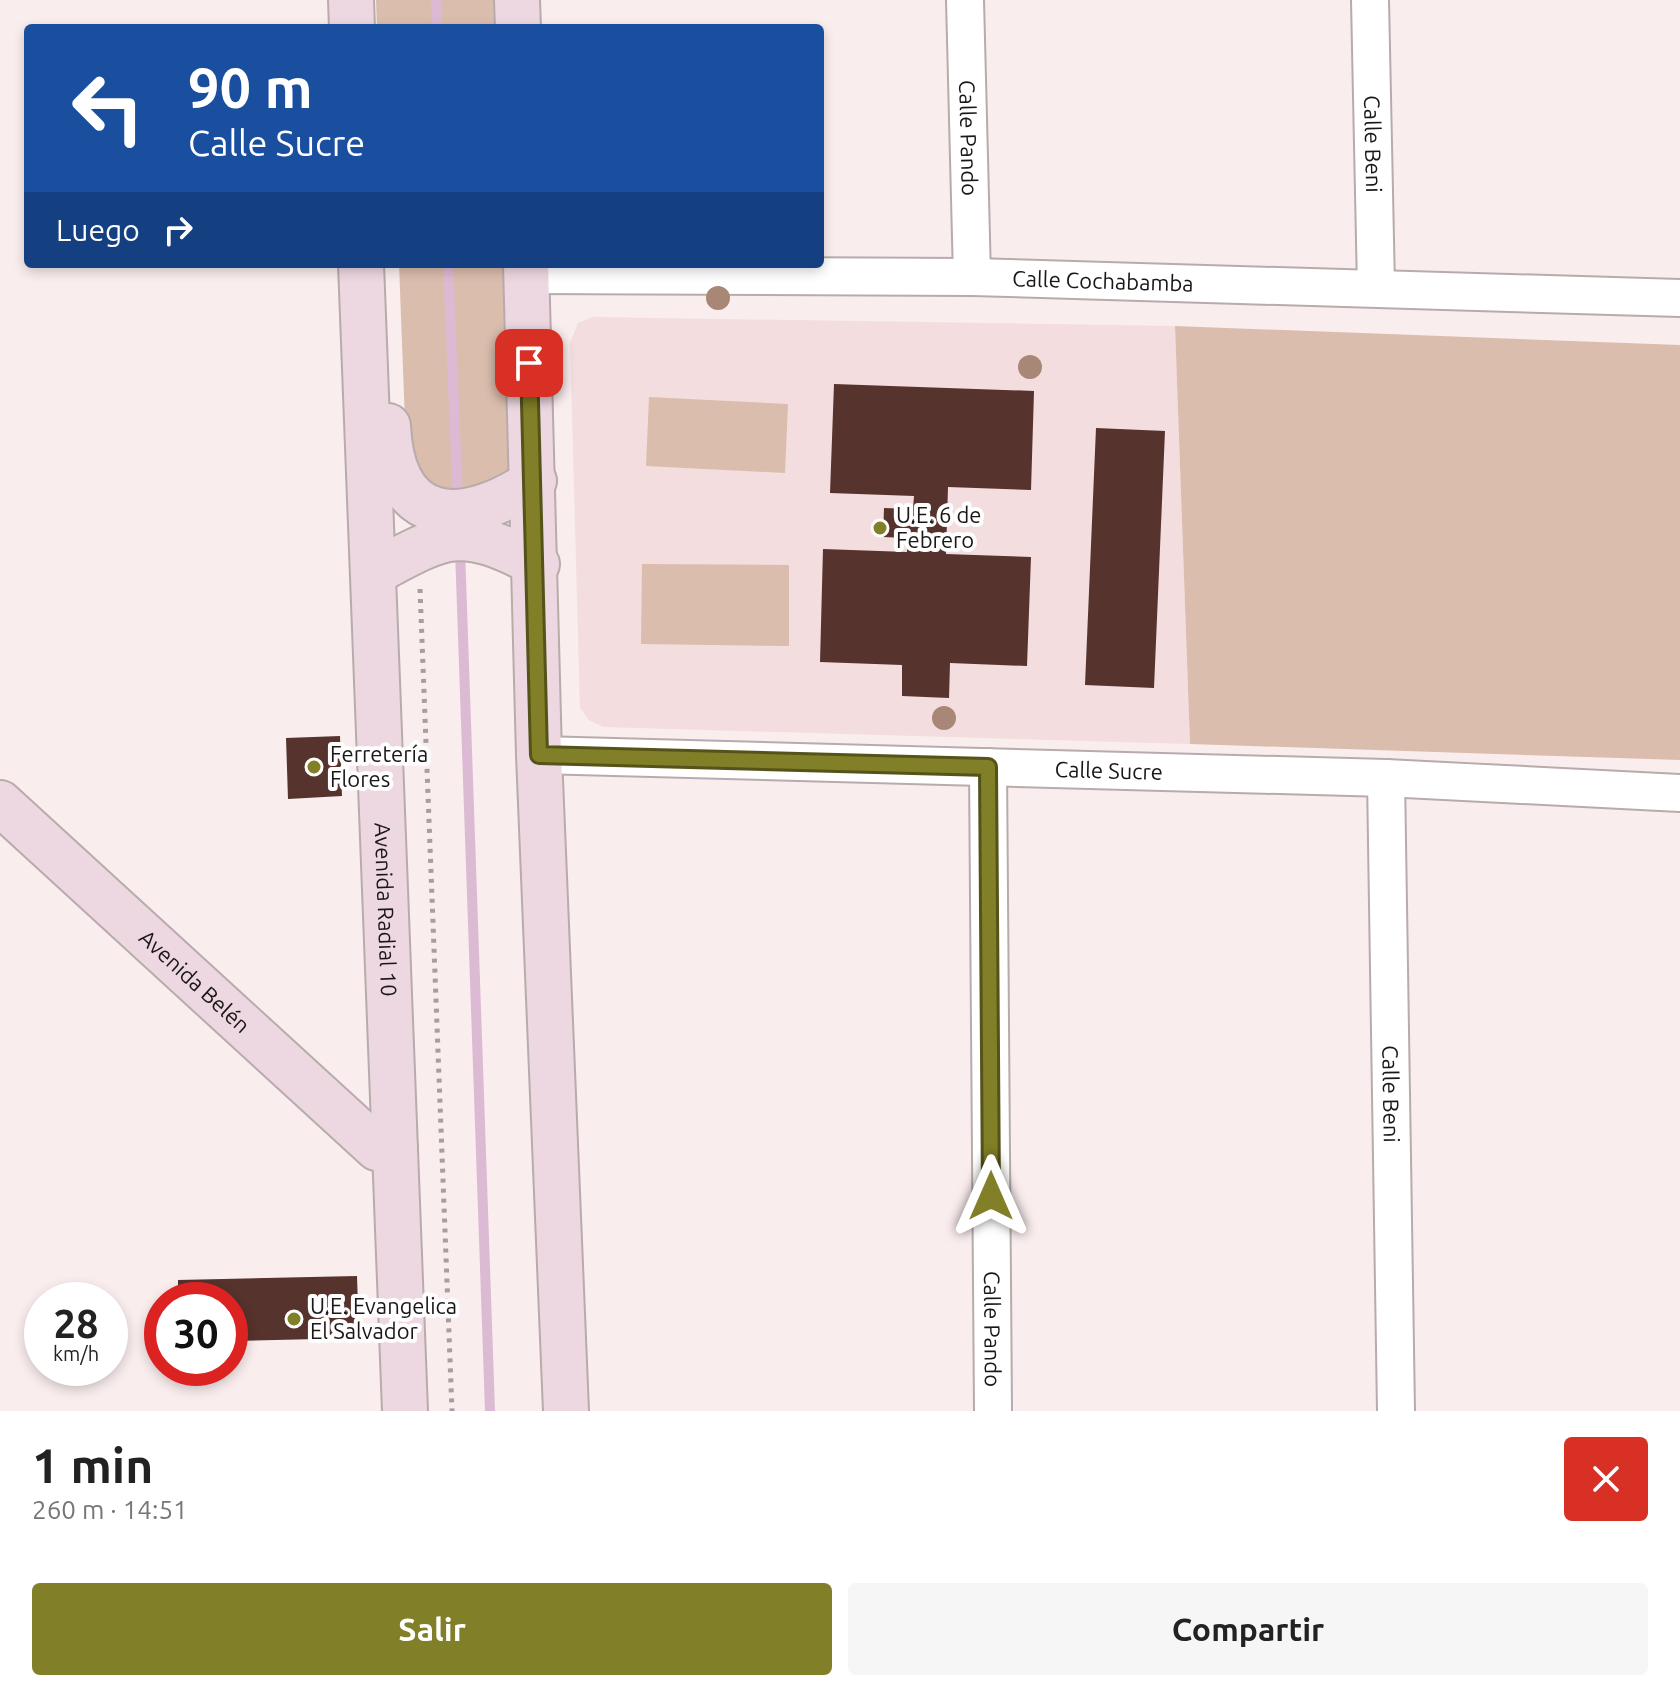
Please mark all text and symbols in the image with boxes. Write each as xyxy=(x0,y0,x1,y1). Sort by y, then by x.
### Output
icon: left xyxy=(56,56,160,160)
text: 90 m xyxy=(188,56,313,119)
street label: Calle Pando xyxy=(955,80,983,196)
street label: Calle Beni xyxy=(1360,95,1387,193)
text: Calle Sucre xyxy=(188,122,365,163)
icon: right xyxy=(156,208,200,252)
text: Luego xyxy=(56,213,140,247)
street label: Calle Cochabamba xyxy=(1012,265,1194,296)
pin xyxy=(495,329,563,397)
icon: arrive xyxy=(507,341,551,385)
place label: U.E. 6 de Febrero xyxy=(896,502,982,552)
marker: U.E. 6 de Febrero xyxy=(871,519,889,537)
place label: Ferretería Flores xyxy=(330,741,428,791)
street label: Calle Sucre xyxy=(1054,756,1163,784)
marker: Ferretería Flores xyxy=(305,758,323,776)
street label: Avenida Radial 10 xyxy=(370,822,402,997)
street label: Avenida Belén xyxy=(135,924,255,1038)
street label: Calle Beni xyxy=(1378,1045,1405,1143)
position arrow xyxy=(949,1154,1033,1238)
street label: Calle Pando xyxy=(980,1271,1006,1387)
speed limit sign: 30 xyxy=(144,1282,248,1386)
place label: U.E. Evangelica El Salvador xyxy=(310,1293,457,1343)
text: 28 xyxy=(53,1301,99,1346)
marker: U.E. Evangelica El Salvador xyxy=(285,1310,303,1328)
text: km/h xyxy=(53,1342,99,1365)
button: close xyxy=(1564,1437,1648,1521)
text: 1 min xyxy=(32,1438,153,1492)
text: 260 m · 14:51 xyxy=(32,1495,188,1524)
button: Salir xyxy=(32,1583,832,1675)
button: Compartir xyxy=(848,1583,1648,1675)

